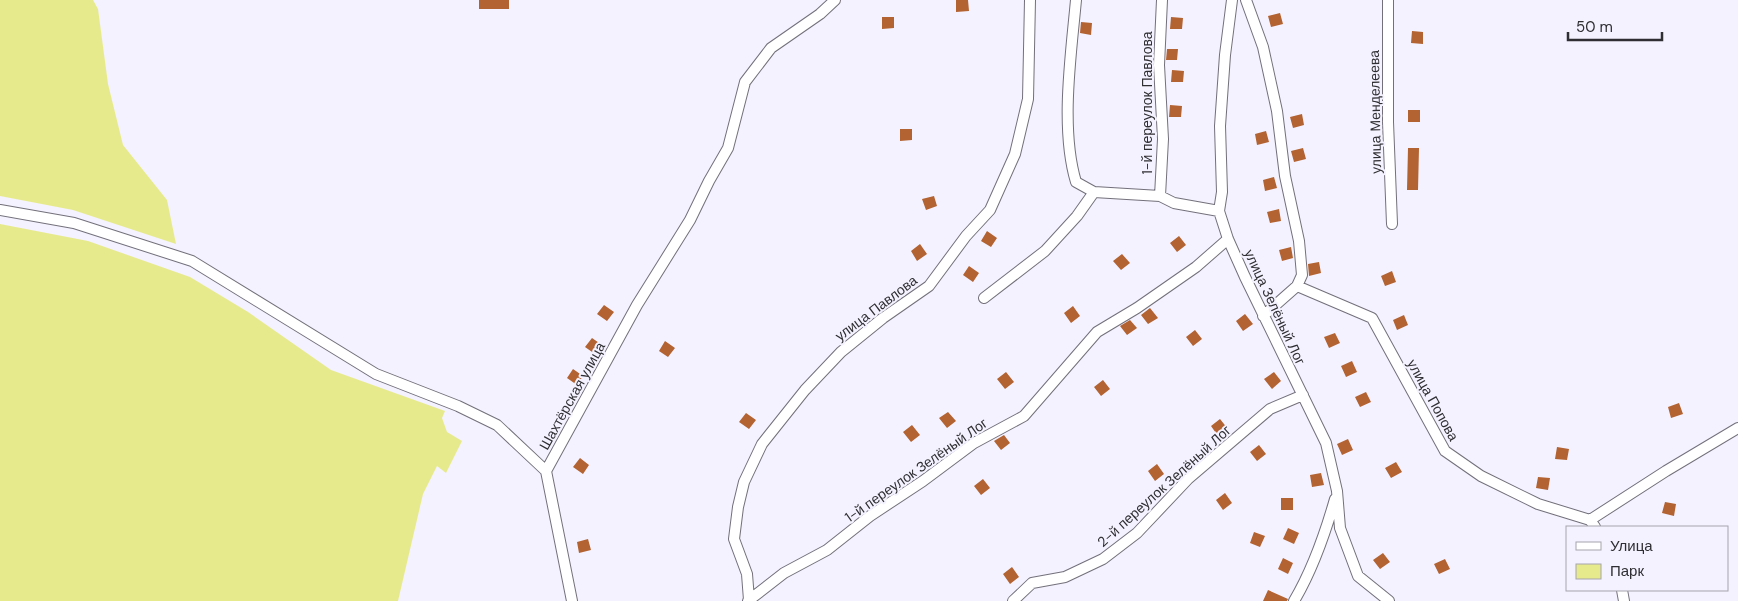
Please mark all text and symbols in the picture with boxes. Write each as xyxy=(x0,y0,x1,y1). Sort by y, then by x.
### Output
scale bar xyxy=(1568,10,1662,42)
text: 50 m xyxy=(1576,17,1613,37)
street label: 1-й переулок Павлова xyxy=(1138,31,1156,175)
street label: улица Менделеева xyxy=(1365,50,1385,174)
street label: улица Зелёный Лог xyxy=(1240,246,1310,368)
street label: улица Павлова xyxy=(831,271,921,345)
street label: Шахтёрская улица xyxy=(535,339,609,453)
street label: улица Попова xyxy=(1403,356,1463,444)
street label: 1-й переулок Зелёный Лог xyxy=(841,414,991,526)
street label: 2-й переулок Зелёный Лог xyxy=(1093,421,1235,551)
legend xyxy=(1566,526,1728,591)
text: Улица xyxy=(1610,536,1653,556)
text: Парк xyxy=(1610,561,1644,581)

